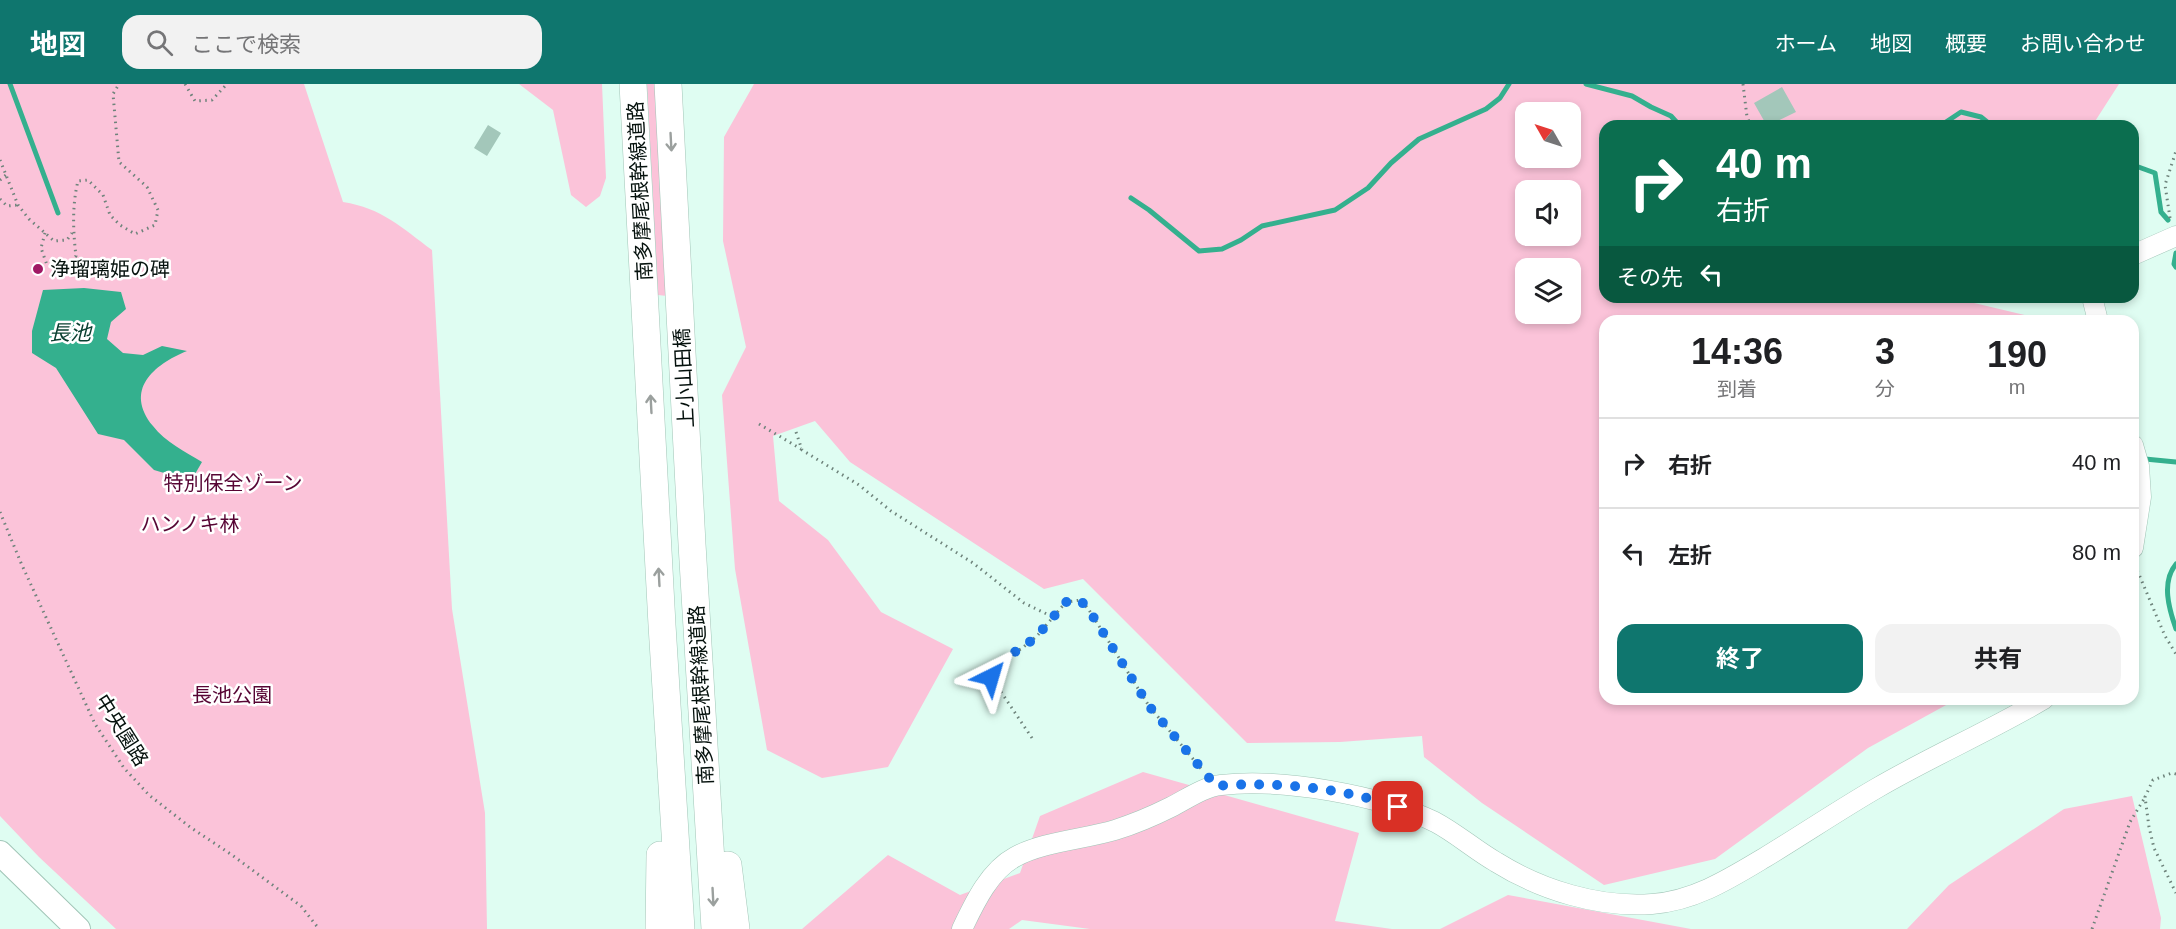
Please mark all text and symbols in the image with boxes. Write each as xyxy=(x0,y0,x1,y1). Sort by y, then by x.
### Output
search box xyxy=(122,15,542,69)
icon: search xyxy=(143,26,176,59)
text: 地図 xyxy=(30,29,86,60)
text: ここで検索 xyxy=(191,32,301,57)
text: ホーム xyxy=(1775,32,1837,55)
text: 地図 xyxy=(1870,32,1912,55)
text: 概要 xyxy=(1945,32,1987,55)
text: お問い合わせ xyxy=(2020,32,2146,55)
street label: 南多摩尾根幹線道路 xyxy=(624,101,656,281)
north arrow xyxy=(1515,102,1581,168)
map controls xyxy=(1515,102,1581,324)
one-way arrow xyxy=(665,132,676,152)
text: 40 m xyxy=(1716,140,1812,187)
icon: right xyxy=(1617,144,1695,222)
button: sound xyxy=(1515,180,1581,246)
text: 右折 xyxy=(1716,196,1770,226)
place label: 浄瑠璃姫の碑 xyxy=(50,258,170,280)
button: layers xyxy=(1515,258,1581,324)
icon: left xyxy=(1695,258,1728,291)
marker: 浄瑠璃姫の碑 xyxy=(31,262,45,276)
text: その先 xyxy=(1617,265,1683,290)
water label: 長池 xyxy=(49,321,93,344)
street label: 上小山田橋 xyxy=(670,327,698,429)
text: 14:36 xyxy=(1691,331,1783,372)
text: 3 xyxy=(1875,331,1895,372)
text: 190 xyxy=(1987,334,2047,375)
text: m xyxy=(2009,376,2025,398)
text: 到着 xyxy=(1717,378,1757,400)
text: 分 xyxy=(1875,378,1895,400)
one-way arrow xyxy=(646,394,657,414)
icon: right xyxy=(1617,447,1650,480)
text: 40 m xyxy=(2072,450,2121,475)
text: 右折 xyxy=(1668,453,1712,478)
park label: 特別保全ゾーン xyxy=(164,472,303,494)
park label: ハンノキ林 xyxy=(141,513,240,535)
icon: left xyxy=(1617,537,1650,570)
text: 80 m xyxy=(2072,540,2121,565)
text: 左折 xyxy=(1668,543,1712,568)
one-way arrow xyxy=(654,568,665,588)
street label: 南多摩尾根幹線道路 xyxy=(685,605,717,785)
button: 終了 xyxy=(1617,624,1863,693)
button: 共有 xyxy=(1875,624,2121,693)
position arrow xyxy=(959,645,1023,709)
park label: 長池公園 xyxy=(192,684,272,706)
street label: 中央園路 xyxy=(91,690,153,770)
pin xyxy=(1372,781,1423,832)
icon: arrive xyxy=(1381,790,1414,823)
one-way arrow xyxy=(708,887,719,906)

